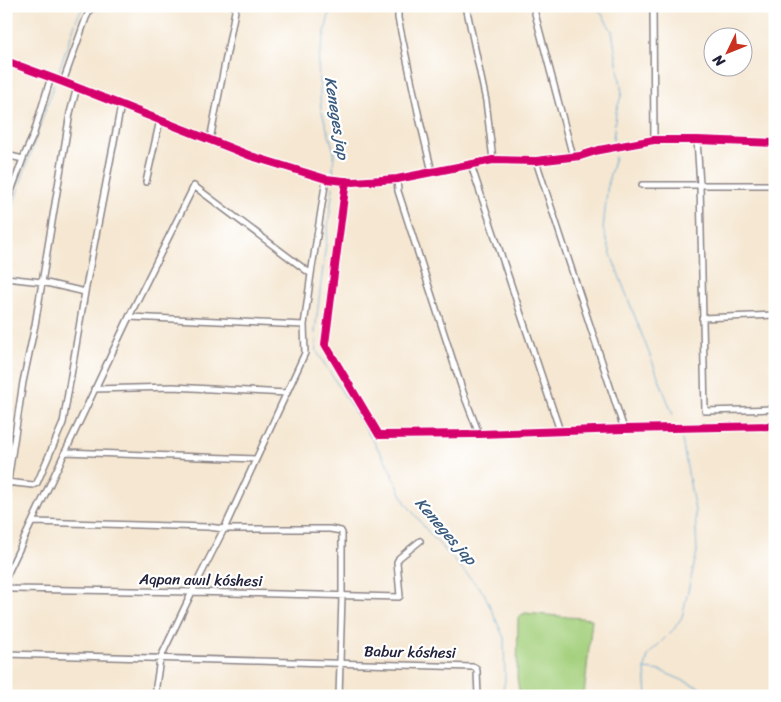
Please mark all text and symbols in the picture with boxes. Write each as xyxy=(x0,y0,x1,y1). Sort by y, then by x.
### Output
north arrow xyxy=(704,28,754,78)
text: N xyxy=(706,48,732,73)
water label: Keneges jap xyxy=(316,75,358,163)
water label: Keneges jap xyxy=(408,490,485,573)
street label: Aqpan awıl kóshesi xyxy=(138,566,264,594)
street label: Babur kóshesi xyxy=(364,638,457,666)

